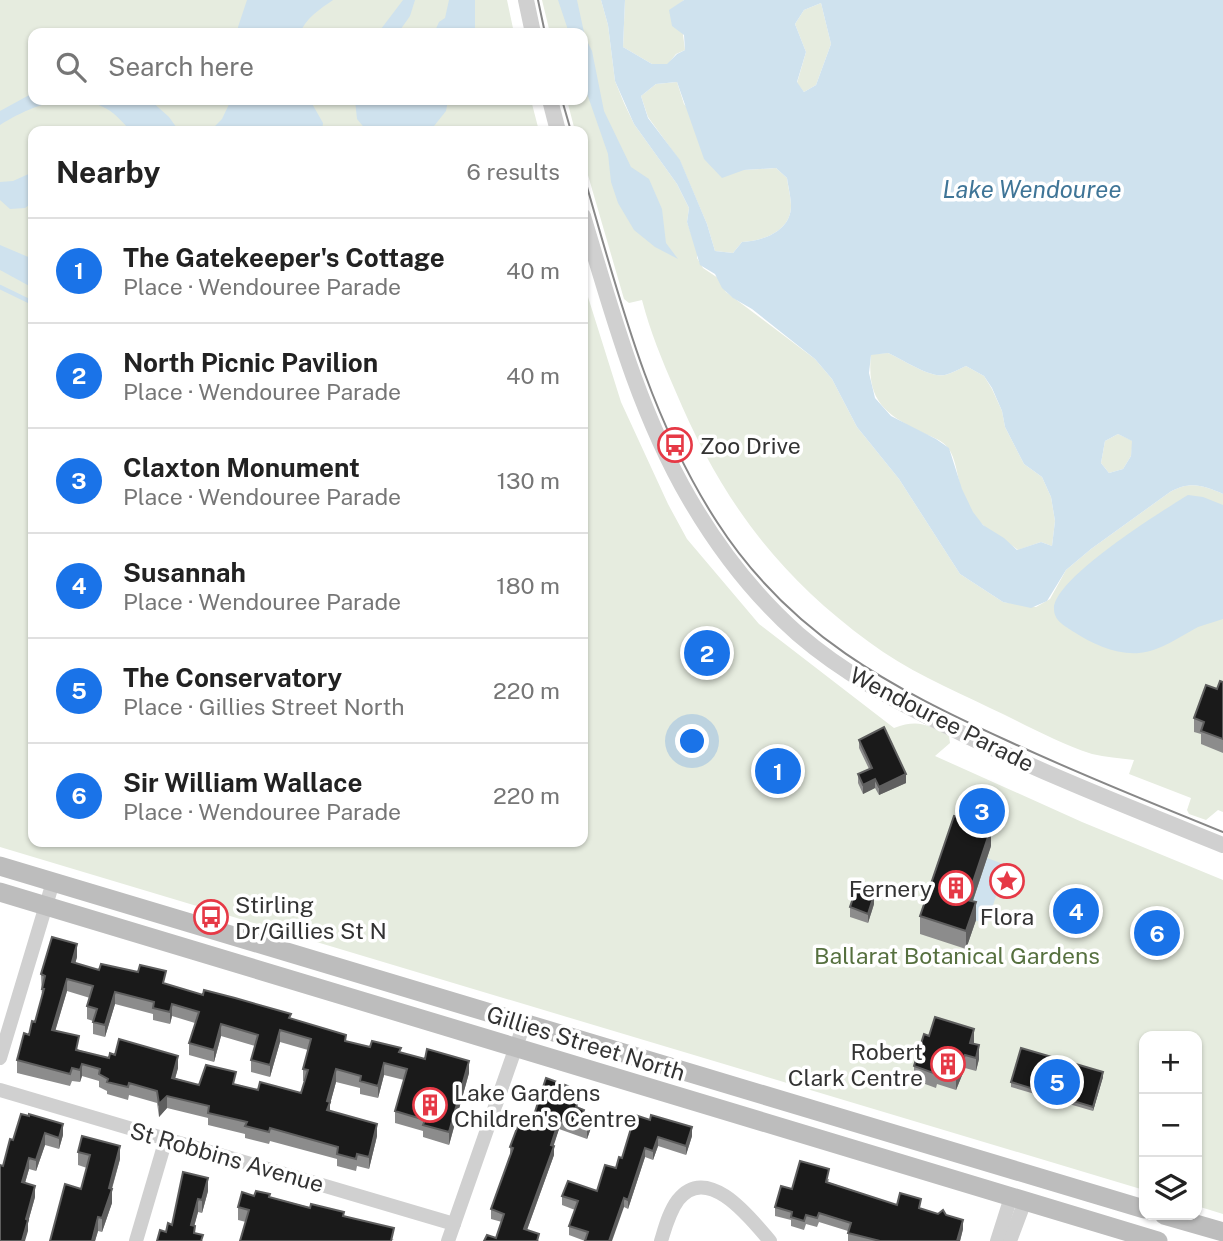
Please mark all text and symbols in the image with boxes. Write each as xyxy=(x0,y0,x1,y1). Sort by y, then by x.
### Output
search box xyxy=(28,28,588,105)
icon: search xyxy=(52,48,90,86)
text: Search here xyxy=(108,51,254,82)
text: Nearby xyxy=(56,154,160,190)
text: 6 results xyxy=(467,158,560,185)
water label: Lake Wendouree xyxy=(943,175,1121,203)
text: The Gatekeeper's Cottage xyxy=(123,242,445,273)
text: 1 xyxy=(74,257,84,284)
text: 40 m xyxy=(506,257,560,284)
text: Place · Wendouree Parade xyxy=(123,273,401,300)
text: North Picnic Pavilion xyxy=(123,347,378,378)
text: 2 xyxy=(72,362,86,389)
text: 40 m xyxy=(506,362,560,389)
text: Place · Wendouree Parade xyxy=(123,378,401,405)
bus stop icon: Zoo Drive xyxy=(656,426,694,464)
place label: Zoo Drive xyxy=(700,432,801,459)
text: Claxton Monument xyxy=(123,452,360,483)
text: 3 xyxy=(71,467,87,494)
text: 130 m xyxy=(497,467,560,494)
text: Place · Wendouree Parade xyxy=(123,483,401,510)
text: Susannah xyxy=(123,557,246,588)
text: 4 xyxy=(71,572,87,599)
text: 180 m xyxy=(496,572,560,599)
text: Place · Wendouree Parade xyxy=(123,588,401,615)
pin: 2 xyxy=(684,627,730,679)
street label: Wendouree Parade xyxy=(845,661,1039,777)
text: The Conservatory xyxy=(123,662,342,693)
text: 5 xyxy=(71,677,87,704)
text: 220 m xyxy=(493,677,560,704)
text: Place · Gillies Street North xyxy=(123,693,405,720)
your location xyxy=(675,724,709,758)
pin: 1 xyxy=(755,745,801,797)
text: Sir William Wallace xyxy=(123,767,362,798)
text: 6 xyxy=(71,782,87,809)
text: 220 m xyxy=(493,782,560,809)
pin: 3 xyxy=(959,785,1005,837)
text: Place · Wendouree Parade xyxy=(123,798,401,825)
place icon: Flora xyxy=(988,862,1026,900)
building icon: Fernery xyxy=(937,869,975,907)
place label: Fernery xyxy=(849,875,932,902)
pin: 4 xyxy=(1053,885,1099,937)
place label: Stirling Dr/Gillies St N xyxy=(235,891,387,944)
bus stop icon: Stirling Dr/Gillies St N xyxy=(192,898,230,936)
place label: Flora xyxy=(980,903,1034,930)
pin: 6 xyxy=(1134,907,1180,959)
park label: Ballarat Botanical Gardens xyxy=(814,942,1100,969)
street label: Gillies Street North xyxy=(484,1000,688,1086)
map controls xyxy=(1139,1031,1202,1220)
button: + xyxy=(1139,1031,1202,1094)
place label: Robert Clark Centre xyxy=(788,1038,923,1091)
building icon: Robert Clark Centre xyxy=(929,1045,967,1083)
pin: 5 xyxy=(1034,1056,1080,1108)
place label: Lake Gardens Children's Centre xyxy=(454,1079,637,1132)
building icon: Lake Gardens Children's Centre xyxy=(411,1086,449,1124)
button: − xyxy=(1139,1094,1202,1157)
street label: St Robbins Avenue xyxy=(127,1116,327,1198)
button: layers xyxy=(1139,1157,1202,1220)

